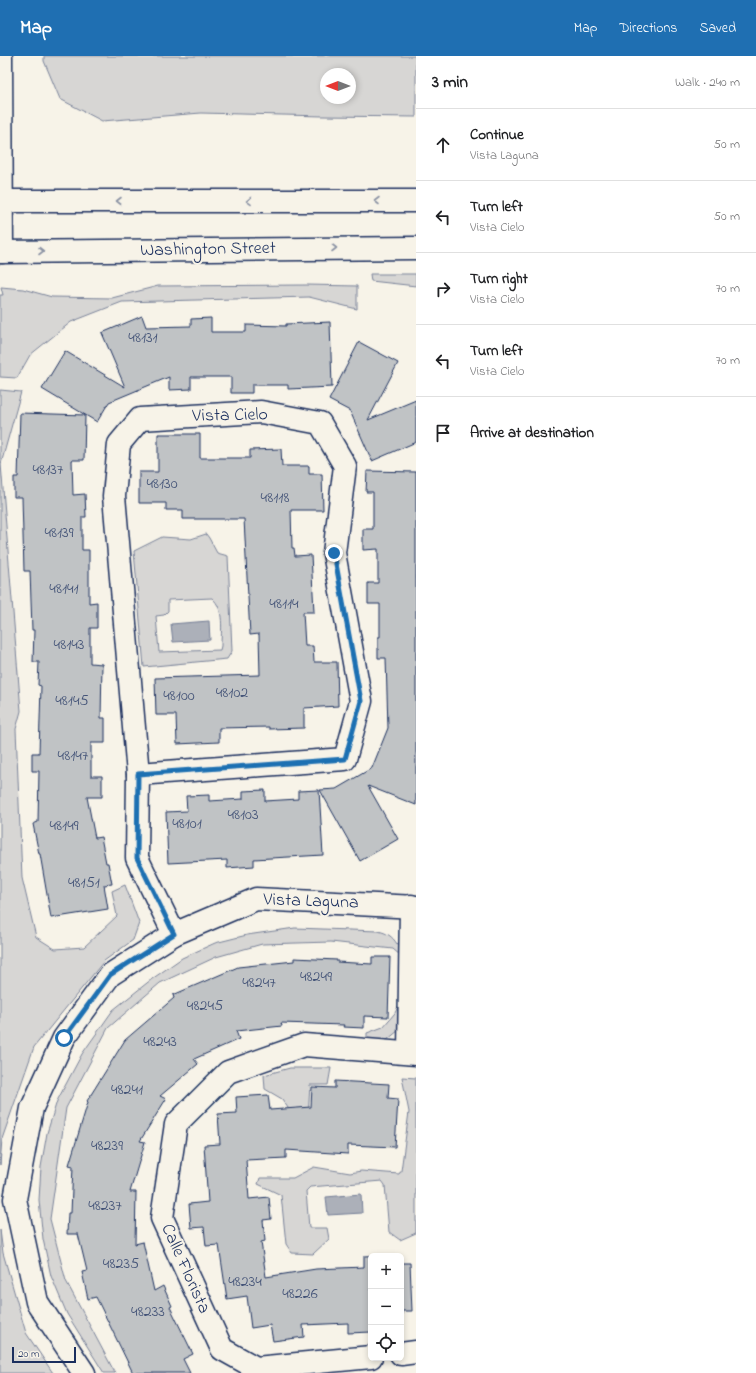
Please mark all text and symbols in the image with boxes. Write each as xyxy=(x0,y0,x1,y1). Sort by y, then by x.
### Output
text: Map xyxy=(20,15,52,42)
text: Map xyxy=(574,18,597,39)
text: Directions xyxy=(619,18,677,39)
text: Saved xyxy=(699,18,736,39)
north arrow xyxy=(320,68,356,104)
text: 3 min xyxy=(432,70,468,95)
text: Walk · 240 m xyxy=(675,73,740,92)
text: Continue xyxy=(470,124,524,146)
icon: ahead xyxy=(432,134,454,156)
text: 50 m xyxy=(714,135,740,154)
text: Vista Laguna xyxy=(470,146,539,165)
text: Turn left xyxy=(470,196,523,218)
one-way arrow xyxy=(116,197,122,205)
one-way arrow xyxy=(246,197,252,205)
one-way arrow xyxy=(374,197,380,205)
icon: left xyxy=(432,206,454,228)
text: 50 m xyxy=(714,207,740,226)
text: Vista Cielo xyxy=(470,218,525,237)
street label: Washington Street xyxy=(140,236,276,265)
one-way arrow xyxy=(331,244,337,252)
one-way arrow xyxy=(38,247,44,256)
text: Turn right xyxy=(470,268,528,290)
icon: right xyxy=(432,278,454,300)
text: 70 m xyxy=(716,279,740,298)
text: Vista Cielo xyxy=(470,290,525,309)
house number: 48131 xyxy=(128,326,158,350)
text: Turn left xyxy=(470,340,523,362)
icon: left xyxy=(432,350,454,372)
text: 70 m xyxy=(716,351,740,370)
text: Vista Cielo xyxy=(470,362,525,381)
street label: Vista Cielo xyxy=(191,402,268,430)
icon: arrive xyxy=(432,422,454,444)
text: Arrive at destination xyxy=(470,422,594,444)
house number: 48137 xyxy=(33,458,64,482)
house number: 48130 xyxy=(146,472,178,496)
house number: 48118 xyxy=(261,486,289,510)
house number: 48139 xyxy=(44,521,74,545)
route end xyxy=(325,544,343,562)
house number: 48141 xyxy=(49,577,79,601)
house number: 48114 xyxy=(269,592,299,616)
house number: 48143 xyxy=(54,633,84,657)
house number: 48102 xyxy=(216,681,248,705)
house number: 48100 xyxy=(163,684,195,708)
house number: 48145 xyxy=(55,689,89,713)
house number: 48147 xyxy=(58,744,89,768)
house number: 48103 xyxy=(227,803,259,827)
house number: 48101 xyxy=(172,812,202,836)
house number: 48149 xyxy=(49,814,79,838)
house number: 48151 xyxy=(68,871,100,895)
street label: Vista Laguna xyxy=(262,887,359,918)
house number: 48249 xyxy=(300,965,332,989)
house number: 48247 xyxy=(242,971,276,995)
house number: 48245 xyxy=(187,994,223,1018)
route start xyxy=(55,1029,73,1047)
house number: 48243 xyxy=(143,1030,177,1054)
house number: 48241 xyxy=(111,1078,143,1102)
house number: 48239 xyxy=(91,1134,123,1158)
house number: 48237 xyxy=(88,1194,122,1218)
street label: Calle Florista xyxy=(154,1220,216,1318)
house number: 48235 xyxy=(103,1252,139,1276)
map controls xyxy=(368,1253,404,1361)
button: + xyxy=(368,1253,404,1289)
house number: 48234 xyxy=(228,1270,262,1294)
house number: 48226 xyxy=(282,1282,318,1306)
button: − xyxy=(368,1289,404,1325)
house number: 48233 xyxy=(131,1300,165,1324)
button: locate xyxy=(368,1325,404,1361)
scale bar xyxy=(12,1345,76,1364)
text: 20 m xyxy=(18,1346,40,1362)

